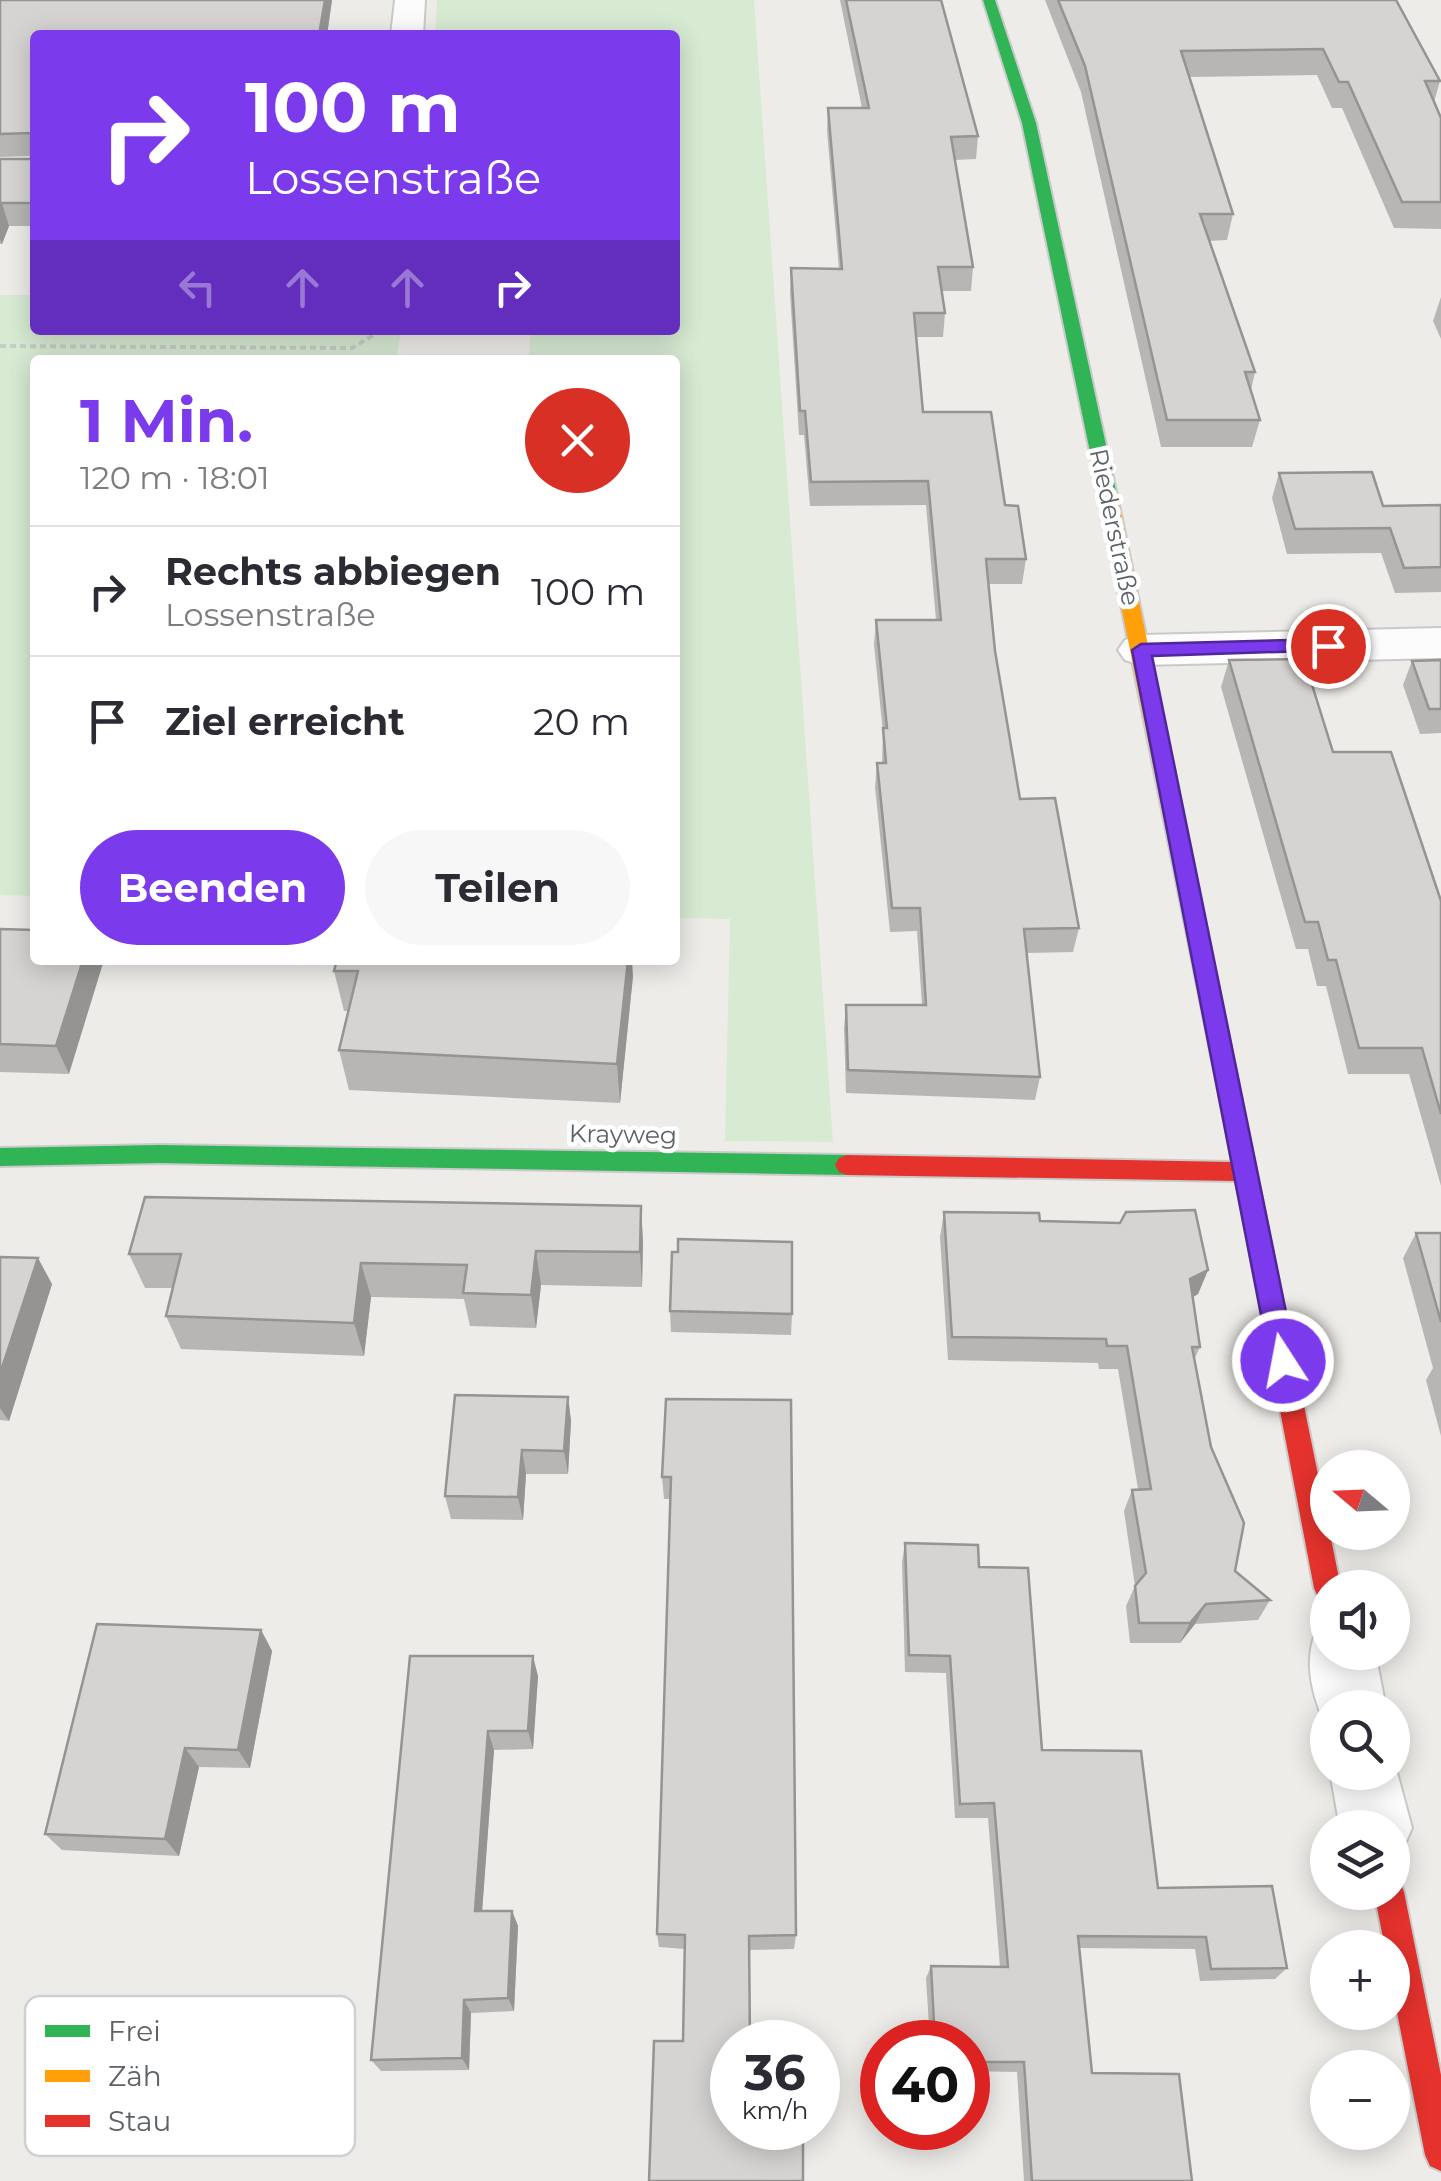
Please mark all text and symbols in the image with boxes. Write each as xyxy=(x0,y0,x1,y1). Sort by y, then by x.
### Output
text: 100 m xyxy=(245,64,461,150)
icon: right xyxy=(80,70,210,200)
text: Lossenstraße xyxy=(245,150,541,205)
icon: left xyxy=(170,260,225,315)
icon: ahead xyxy=(275,260,330,315)
icon: ahead xyxy=(380,260,435,315)
icon: right xyxy=(485,260,540,315)
text: 1 Min. xyxy=(80,384,253,457)
button: close xyxy=(525,388,630,493)
street label: Riederstraße xyxy=(1084,446,1146,608)
text: 120 m · 18:01 xyxy=(80,458,270,497)
text: Rechts abbiegen xyxy=(165,548,501,595)
icon: right xyxy=(80,564,135,619)
text: 100 m xyxy=(531,568,645,615)
text: Lossenstraße xyxy=(165,595,376,634)
pin xyxy=(1286,604,1371,689)
icon: arrive xyxy=(1301,619,1356,674)
icon: arrive xyxy=(80,694,135,749)
text: Ziel erreicht xyxy=(165,698,405,745)
text: 20 m xyxy=(533,698,630,745)
button: Beenden xyxy=(80,830,345,945)
button: Teilen xyxy=(365,830,630,945)
street label: Krayweg xyxy=(569,1118,677,1150)
position arrow xyxy=(1231,1309,1335,1413)
north arrow xyxy=(1310,1450,1410,1550)
map controls xyxy=(1310,1450,1410,2150)
button: sound xyxy=(1310,1570,1410,1670)
button: search xyxy=(1310,1690,1410,1790)
button: layers xyxy=(1310,1810,1410,1910)
button: + xyxy=(1310,1930,1410,2030)
legend xyxy=(25,1996,355,2156)
text: Frei xyxy=(108,2014,161,2048)
speed limit sign: 40 xyxy=(860,2020,990,2150)
text: 36 xyxy=(744,2042,806,2103)
button: − xyxy=(1310,2050,1410,2150)
text: Zäh xyxy=(108,2059,162,2093)
text: km/h xyxy=(742,2095,808,2125)
text: Stau xyxy=(108,2104,171,2138)

